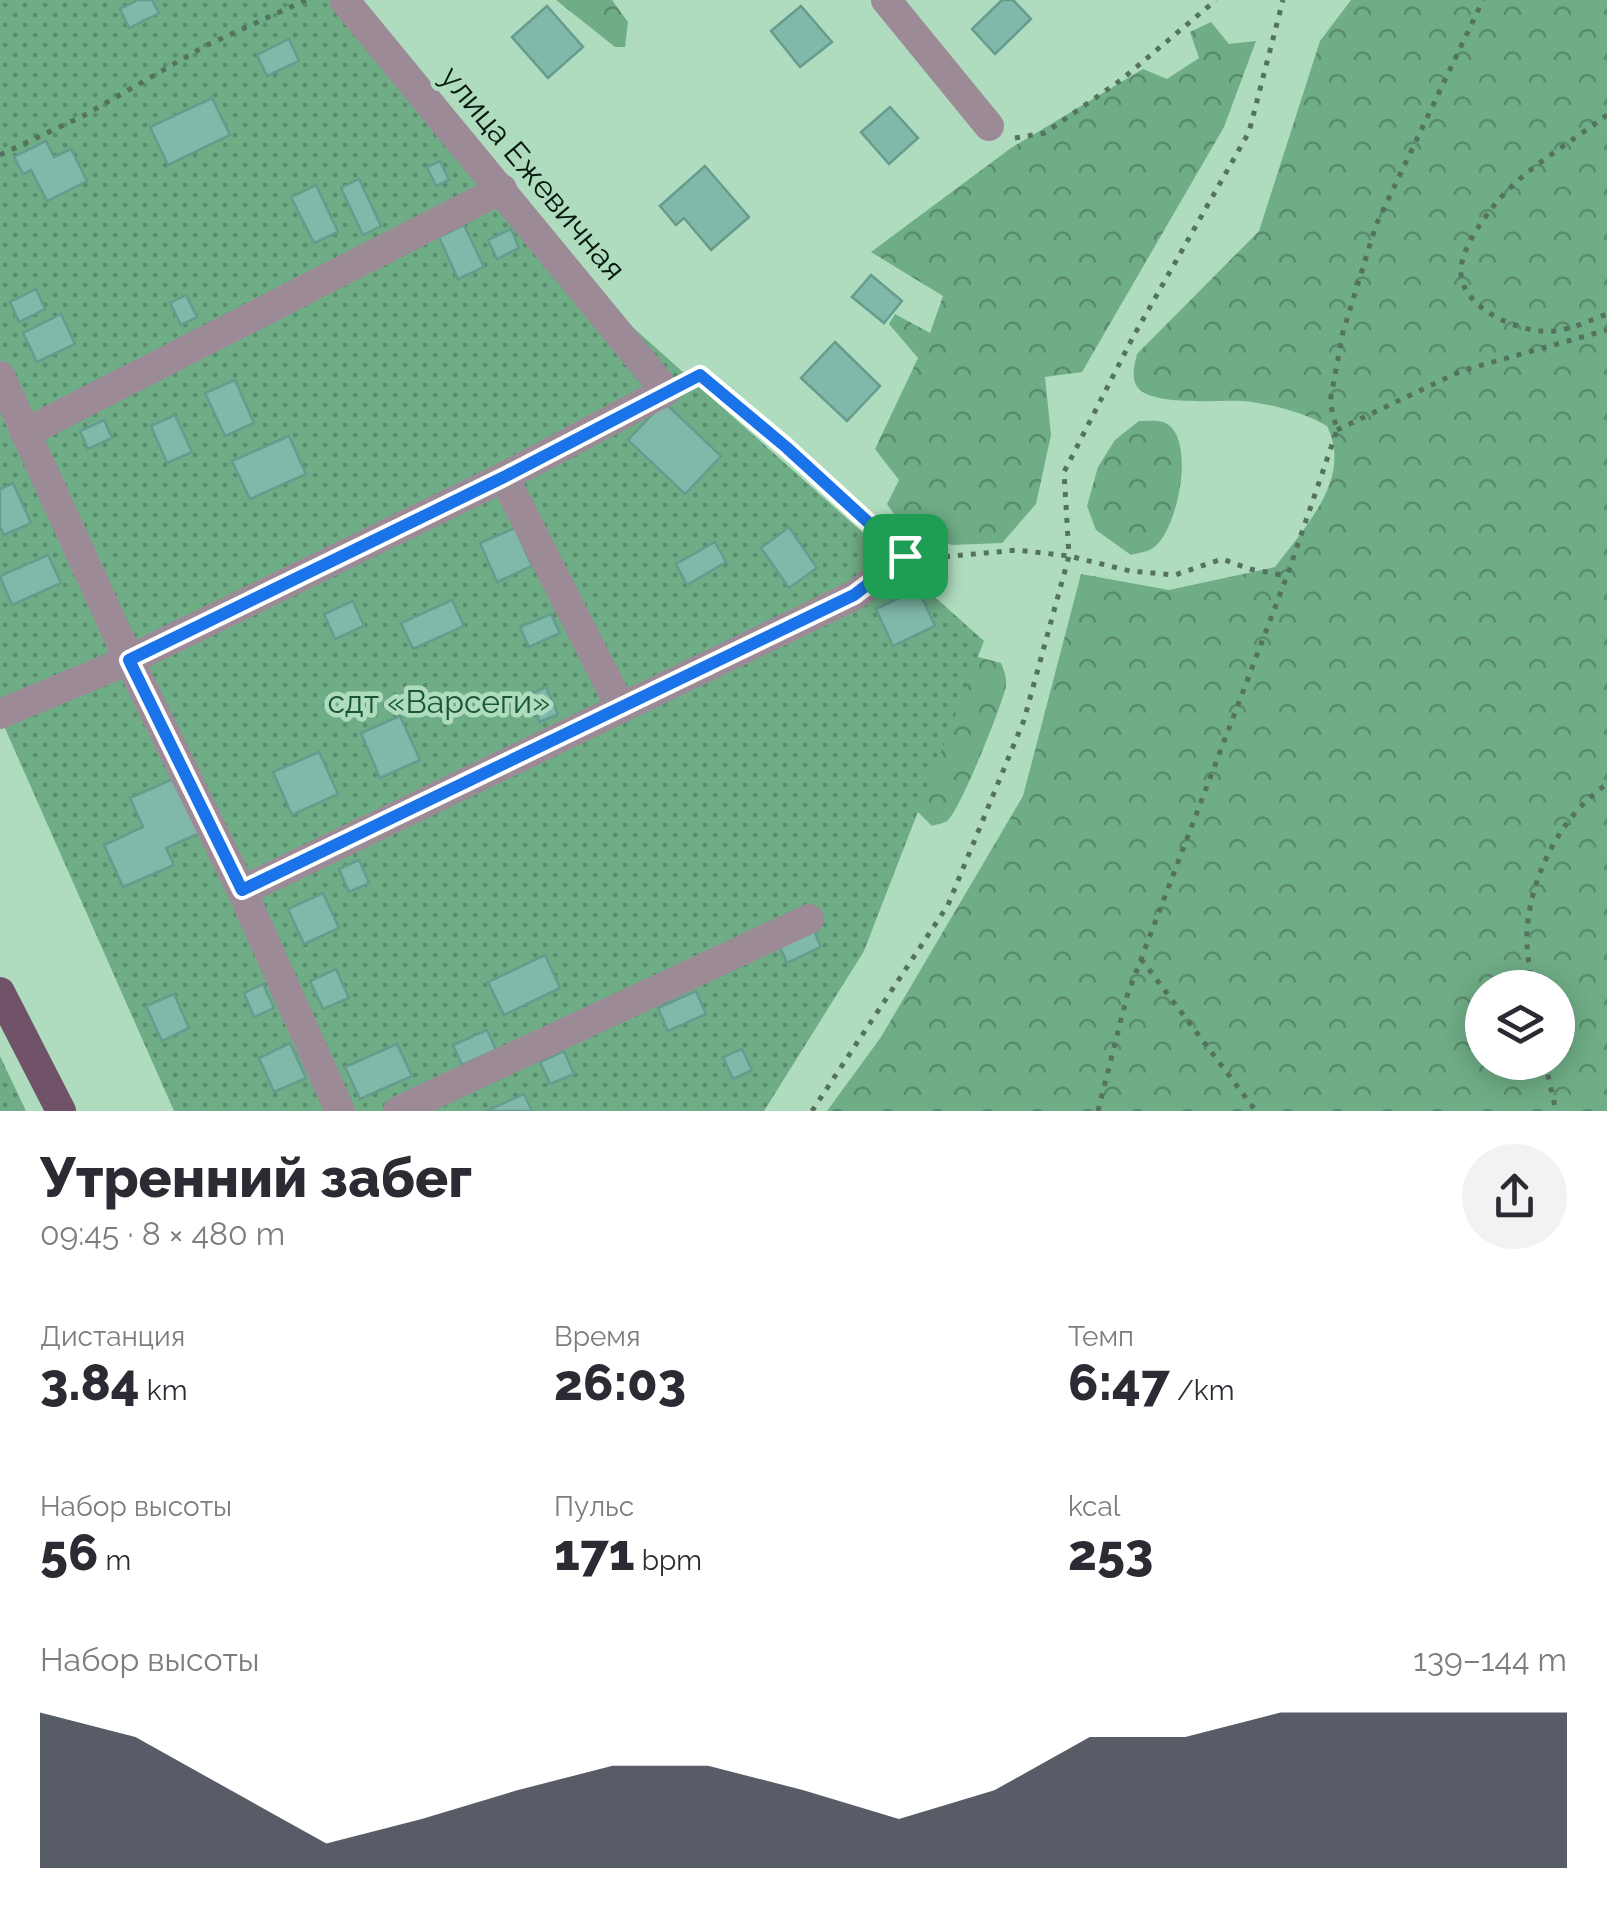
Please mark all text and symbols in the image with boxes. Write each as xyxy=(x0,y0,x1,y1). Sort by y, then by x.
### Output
street label: улица Ежевичная xyxy=(433,58,634,287)
pin xyxy=(863,514,948,599)
icon: arrive xyxy=(878,529,933,584)
park label: сдт «Варсеги» xyxy=(328,683,550,720)
map controls xyxy=(1465,970,1575,1080)
button: layers xyxy=(1465,970,1575,1080)
button: share xyxy=(1462,1144,1567,1249)
text: Утренний забег xyxy=(40,1145,472,1210)
text: 09:45 · 8 × 480 m xyxy=(40,1215,285,1252)
text: Дистанция xyxy=(40,1320,185,1353)
text: Время xyxy=(554,1320,641,1353)
text: Темп xyxy=(1068,1320,1134,1353)
text: 3.84 xyxy=(40,1353,140,1412)
text: 26:03 xyxy=(554,1353,686,1412)
text: 6:47 xyxy=(1068,1353,1170,1412)
text: km xyxy=(140,1374,187,1407)
text: /km xyxy=(1170,1374,1234,1407)
text: Набор высоты xyxy=(40,1490,232,1523)
text: Пульс xyxy=(554,1490,634,1523)
text: kcal xyxy=(1068,1490,1120,1523)
text: 56 xyxy=(40,1523,98,1582)
text: 171 xyxy=(554,1523,635,1582)
text: 253 xyxy=(1068,1523,1153,1582)
text: m xyxy=(98,1544,131,1577)
text: bpm xyxy=(635,1544,702,1577)
text: Набор высоты xyxy=(40,1641,260,1678)
text: 139–144 m xyxy=(1413,1641,1567,1678)

